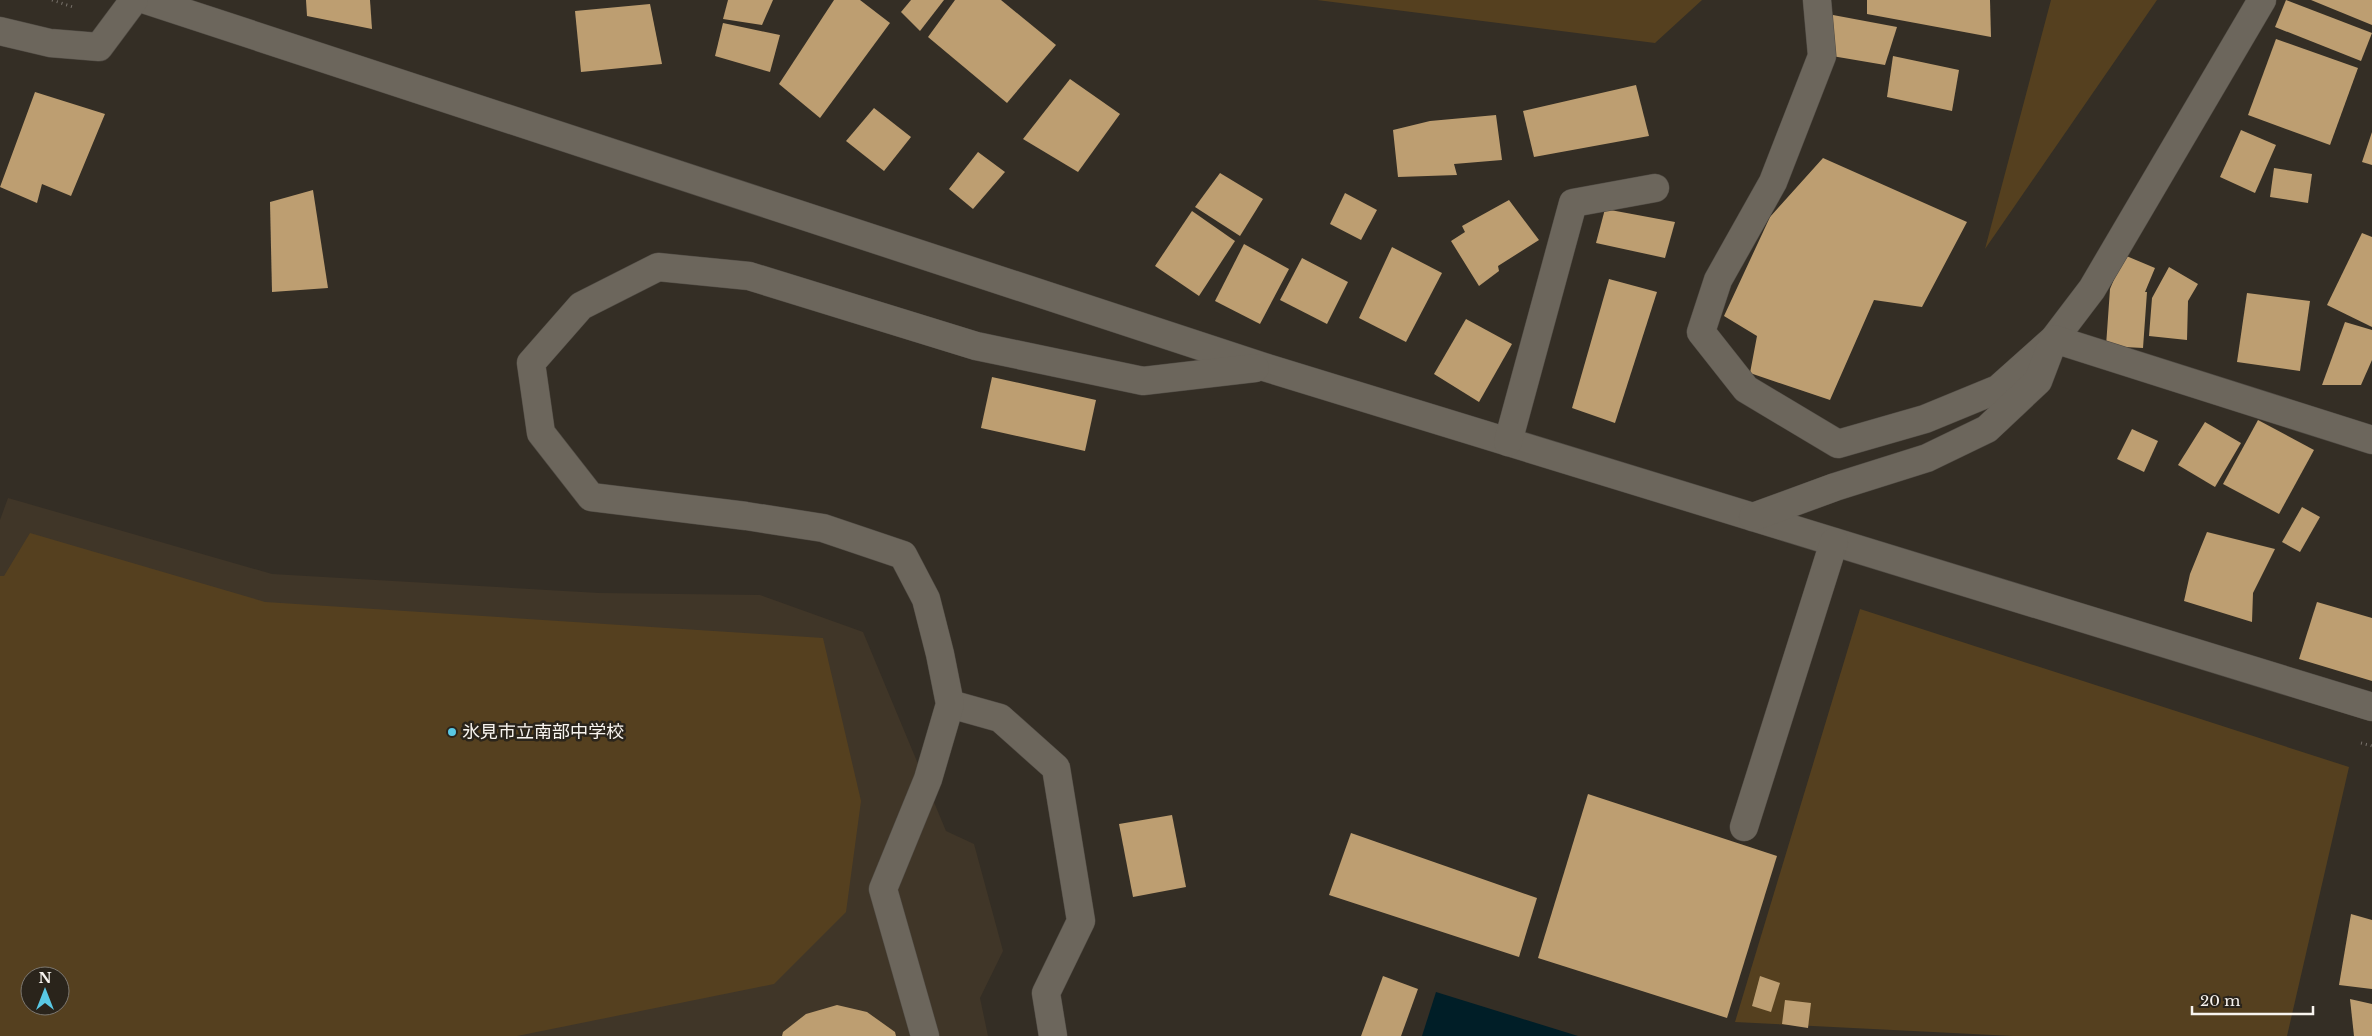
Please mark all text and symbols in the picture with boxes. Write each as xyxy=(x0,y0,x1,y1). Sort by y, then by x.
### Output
place label: 氷見市立南部中学校 xyxy=(462,721,624,743)
marker: 氷見市立南部中学校 xyxy=(446,726,458,738)
north arrow xyxy=(20,966,70,1016)
text: N xyxy=(38,969,52,987)
scale bar xyxy=(2192,984,2313,1016)
text: 20 m xyxy=(2200,991,2240,1010)

